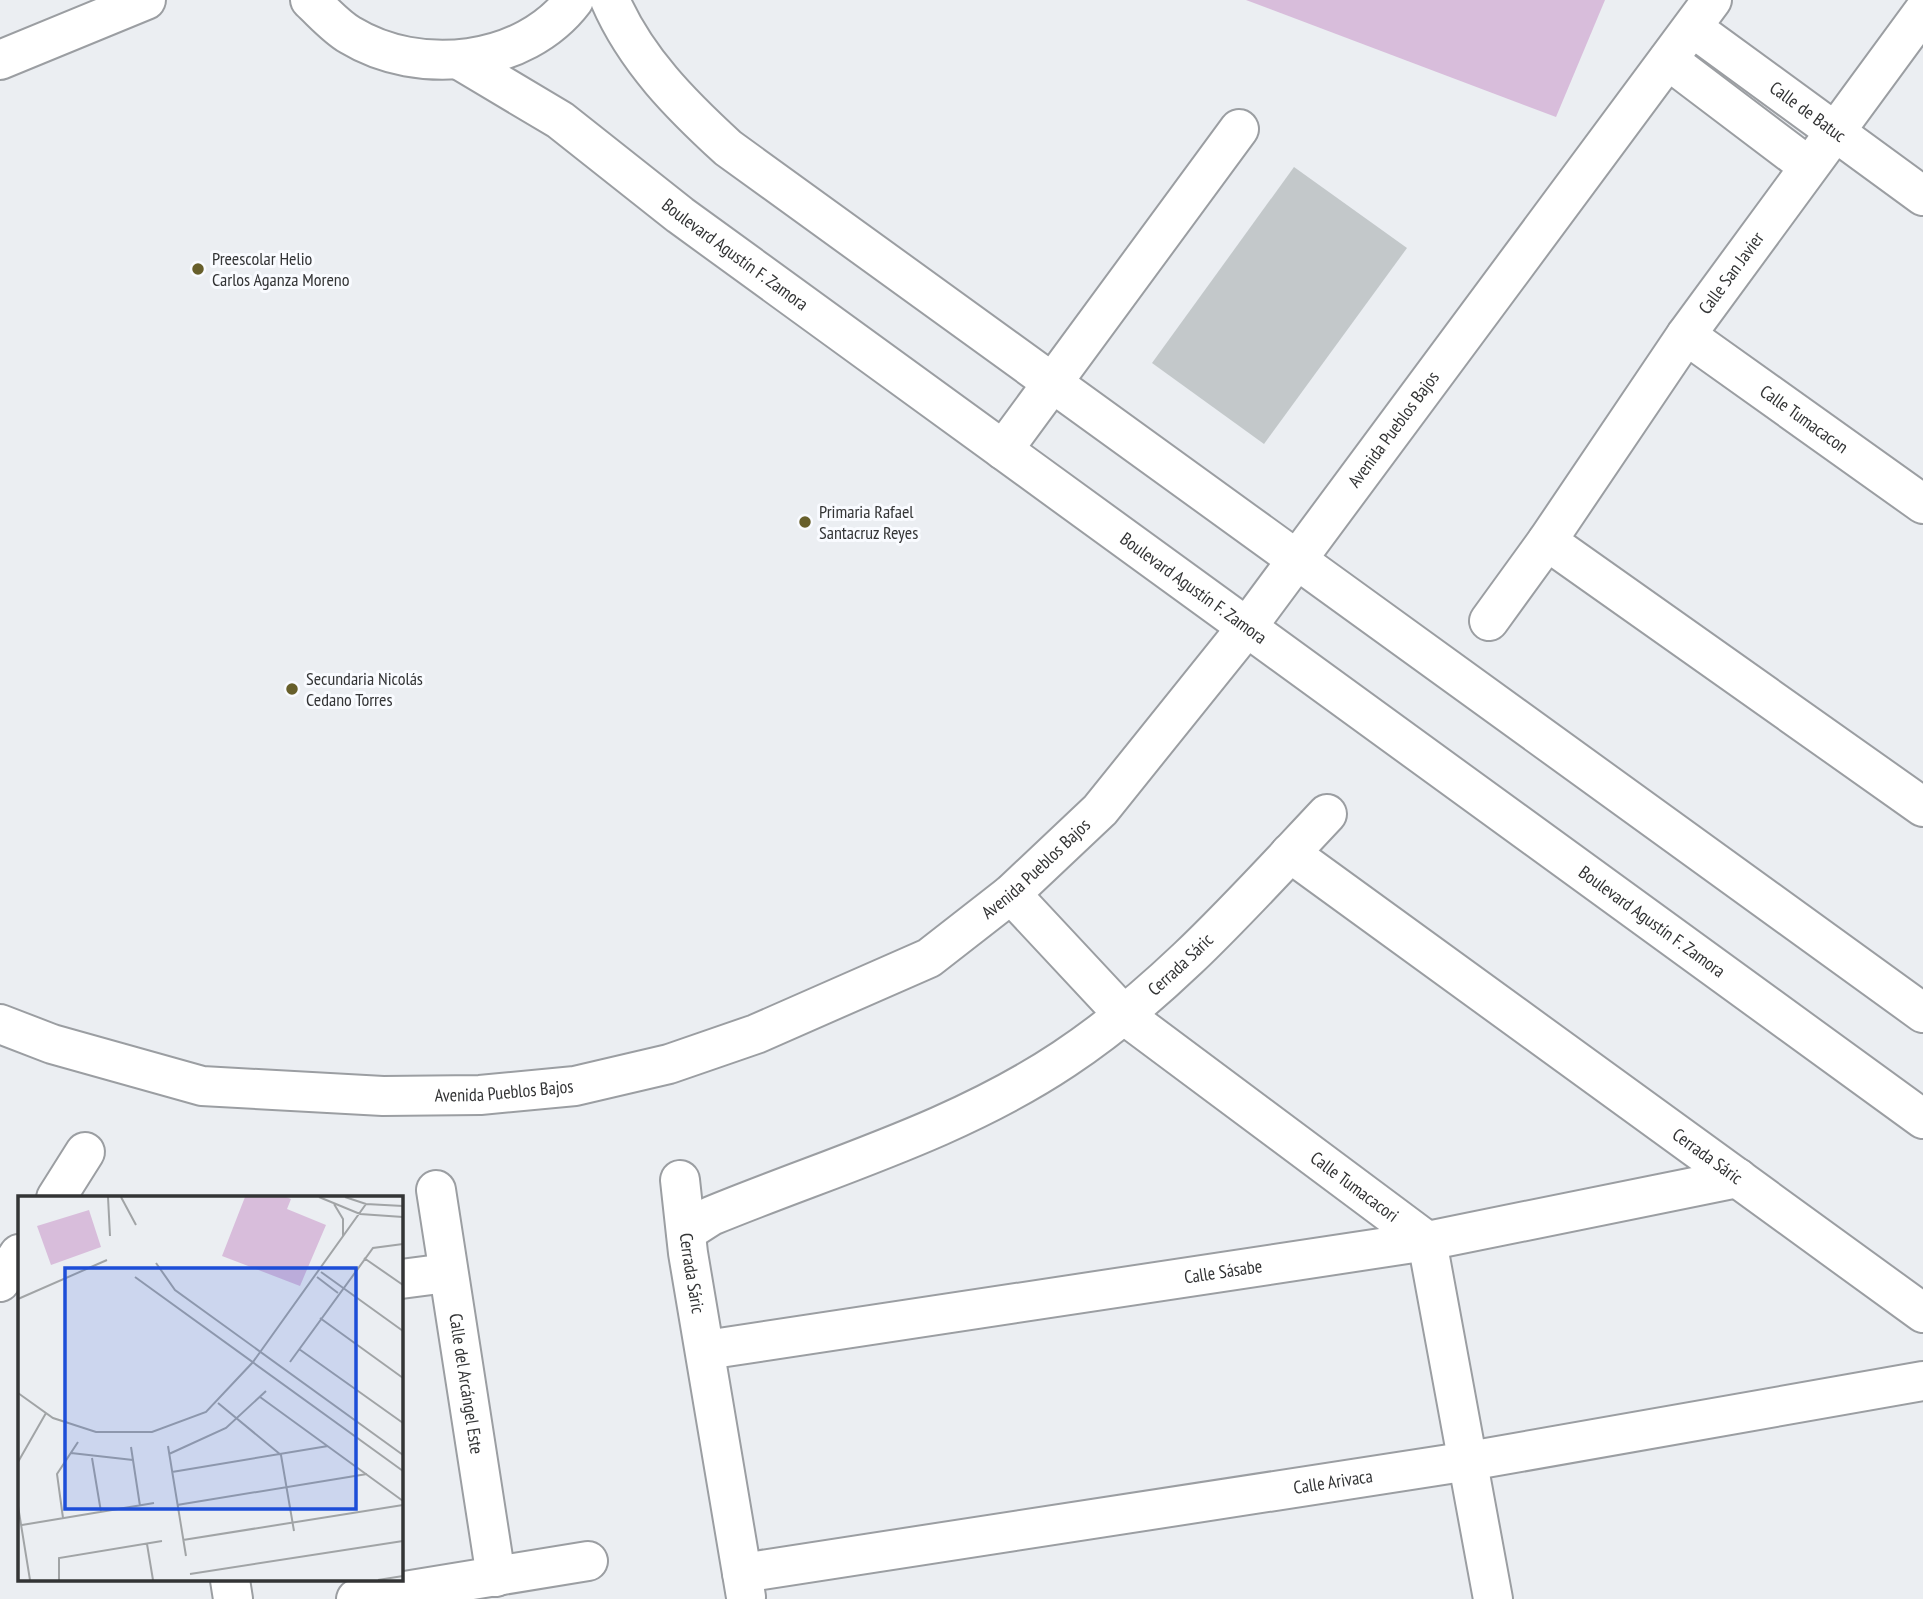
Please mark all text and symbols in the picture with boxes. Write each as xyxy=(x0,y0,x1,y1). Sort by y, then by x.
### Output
street label: Calle de Batuc xyxy=(1765,76,1851,147)
street label: Boulevard Agustín F. Zamora xyxy=(657,193,813,315)
street label: Calle San Javier xyxy=(1693,227,1769,319)
place label: Preescolar Helio Carlos Aganza Moreno xyxy=(212,247,350,291)
marker: Preescolar Helio Carlos Aganza Moreno xyxy=(190,261,206,277)
street label: Avenida Pueblos Bajos xyxy=(1343,366,1444,492)
street label: Calle Tumacacon xyxy=(1756,379,1853,458)
place label: Primaria Rafael Santacruz Reyes xyxy=(819,500,918,544)
marker: Primaria Rafael Santacruz Reyes xyxy=(797,514,813,530)
street label: Boulevard Agustín F. Zamora xyxy=(1116,527,1271,649)
place label: Secundaria Nicolás Cedano Torres xyxy=(306,667,423,711)
marker: Secundaria Nicolás Cedano Torres xyxy=(284,681,300,697)
street label: Avenida Pueblos Bajos xyxy=(977,813,1095,924)
street label: Boulevard Agustín F. Zamora xyxy=(1574,860,1730,982)
street label: Cerrada Sáric xyxy=(1143,928,1218,1000)
street label: Avenida Pueblos Bajos xyxy=(435,1074,574,1106)
street label: Cerrada Sáric xyxy=(1668,1123,1748,1189)
street label: Calle Tumacacori xyxy=(1306,1146,1403,1227)
inset map xyxy=(18,1196,402,1582)
street label: Cerrada Sáric xyxy=(675,1232,710,1316)
street label: Calle Sásabe xyxy=(1183,1254,1264,1289)
street label: Calle del Arcángel Este xyxy=(444,1312,489,1456)
street label: Calle Arivaca xyxy=(1292,1464,1374,1499)

